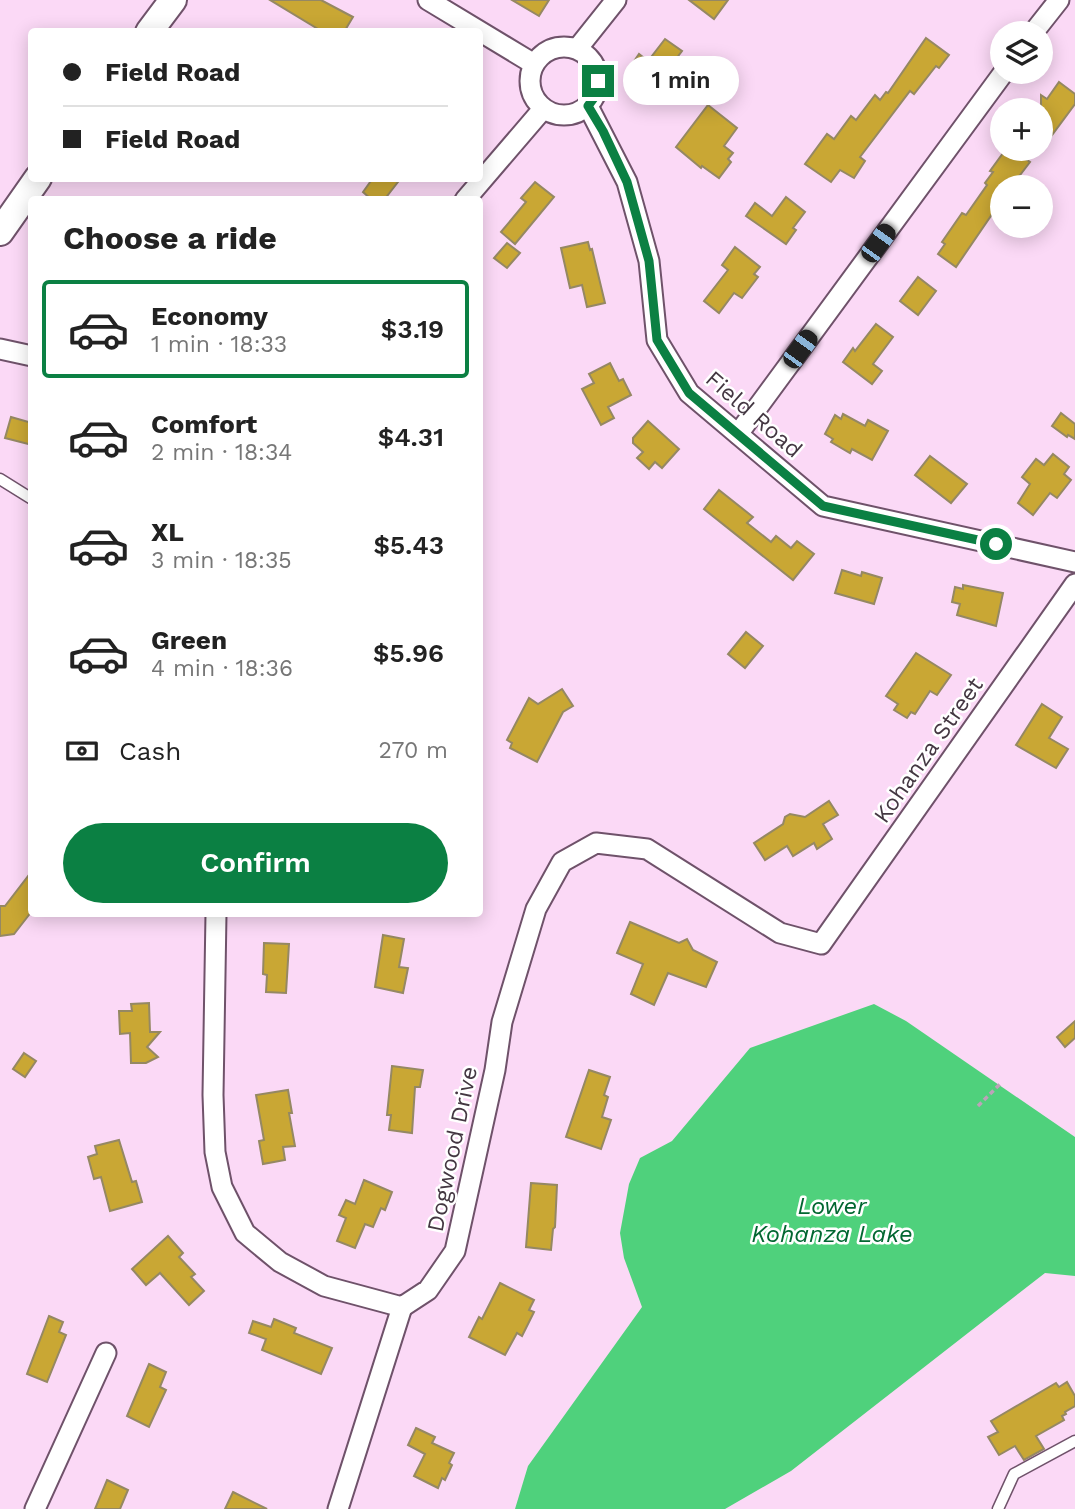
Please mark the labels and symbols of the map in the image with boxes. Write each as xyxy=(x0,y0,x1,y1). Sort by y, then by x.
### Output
callout: 1 min xyxy=(622,56,738,106)
route end xyxy=(582,65,614,97)
car xyxy=(858,220,899,266)
car xyxy=(780,326,821,372)
street label: Field Road xyxy=(700,365,807,464)
route start xyxy=(980,528,1012,560)
street label: Kohanza Street xyxy=(868,672,989,828)
street label: Dogwood Drive xyxy=(422,1064,483,1234)
water label: Lower Kohanza Lake xyxy=(751,1192,913,1248)

